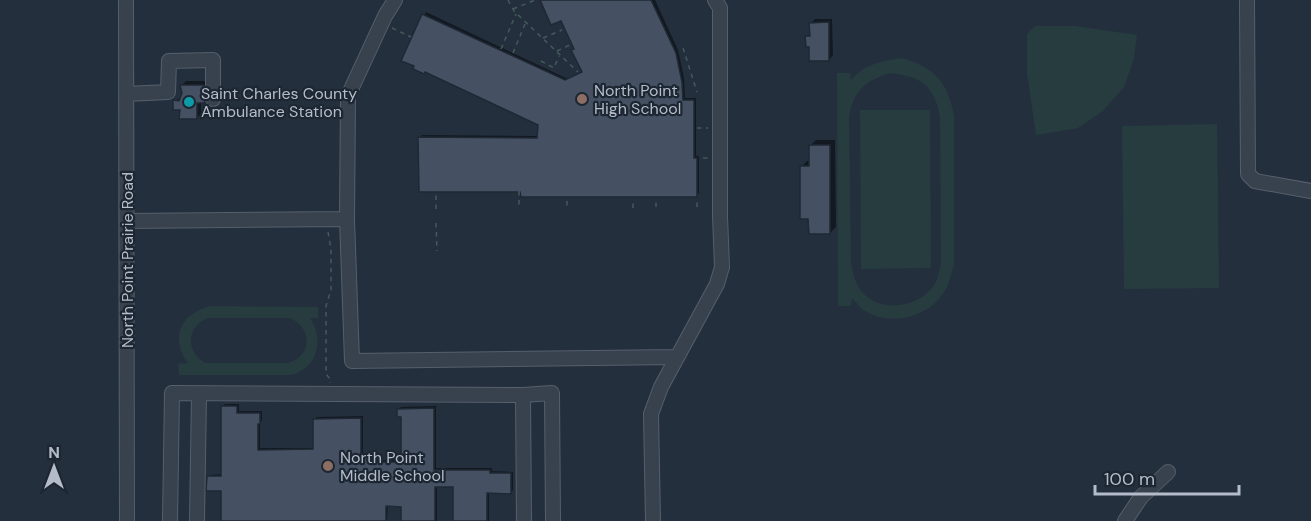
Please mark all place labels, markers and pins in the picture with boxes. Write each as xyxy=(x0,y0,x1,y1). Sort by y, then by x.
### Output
place label: North Point High School xyxy=(594,80,681,119)
place label: Saint Charles County Ambulance Station xyxy=(201,83,357,122)
marker: North Point High School xyxy=(575,92,589,106)
marker: Saint Charles County Ambulance Station xyxy=(182,95,196,109)
place label: North Point Middle School xyxy=(340,447,444,486)
marker: North Point Middle School xyxy=(321,459,335,473)

